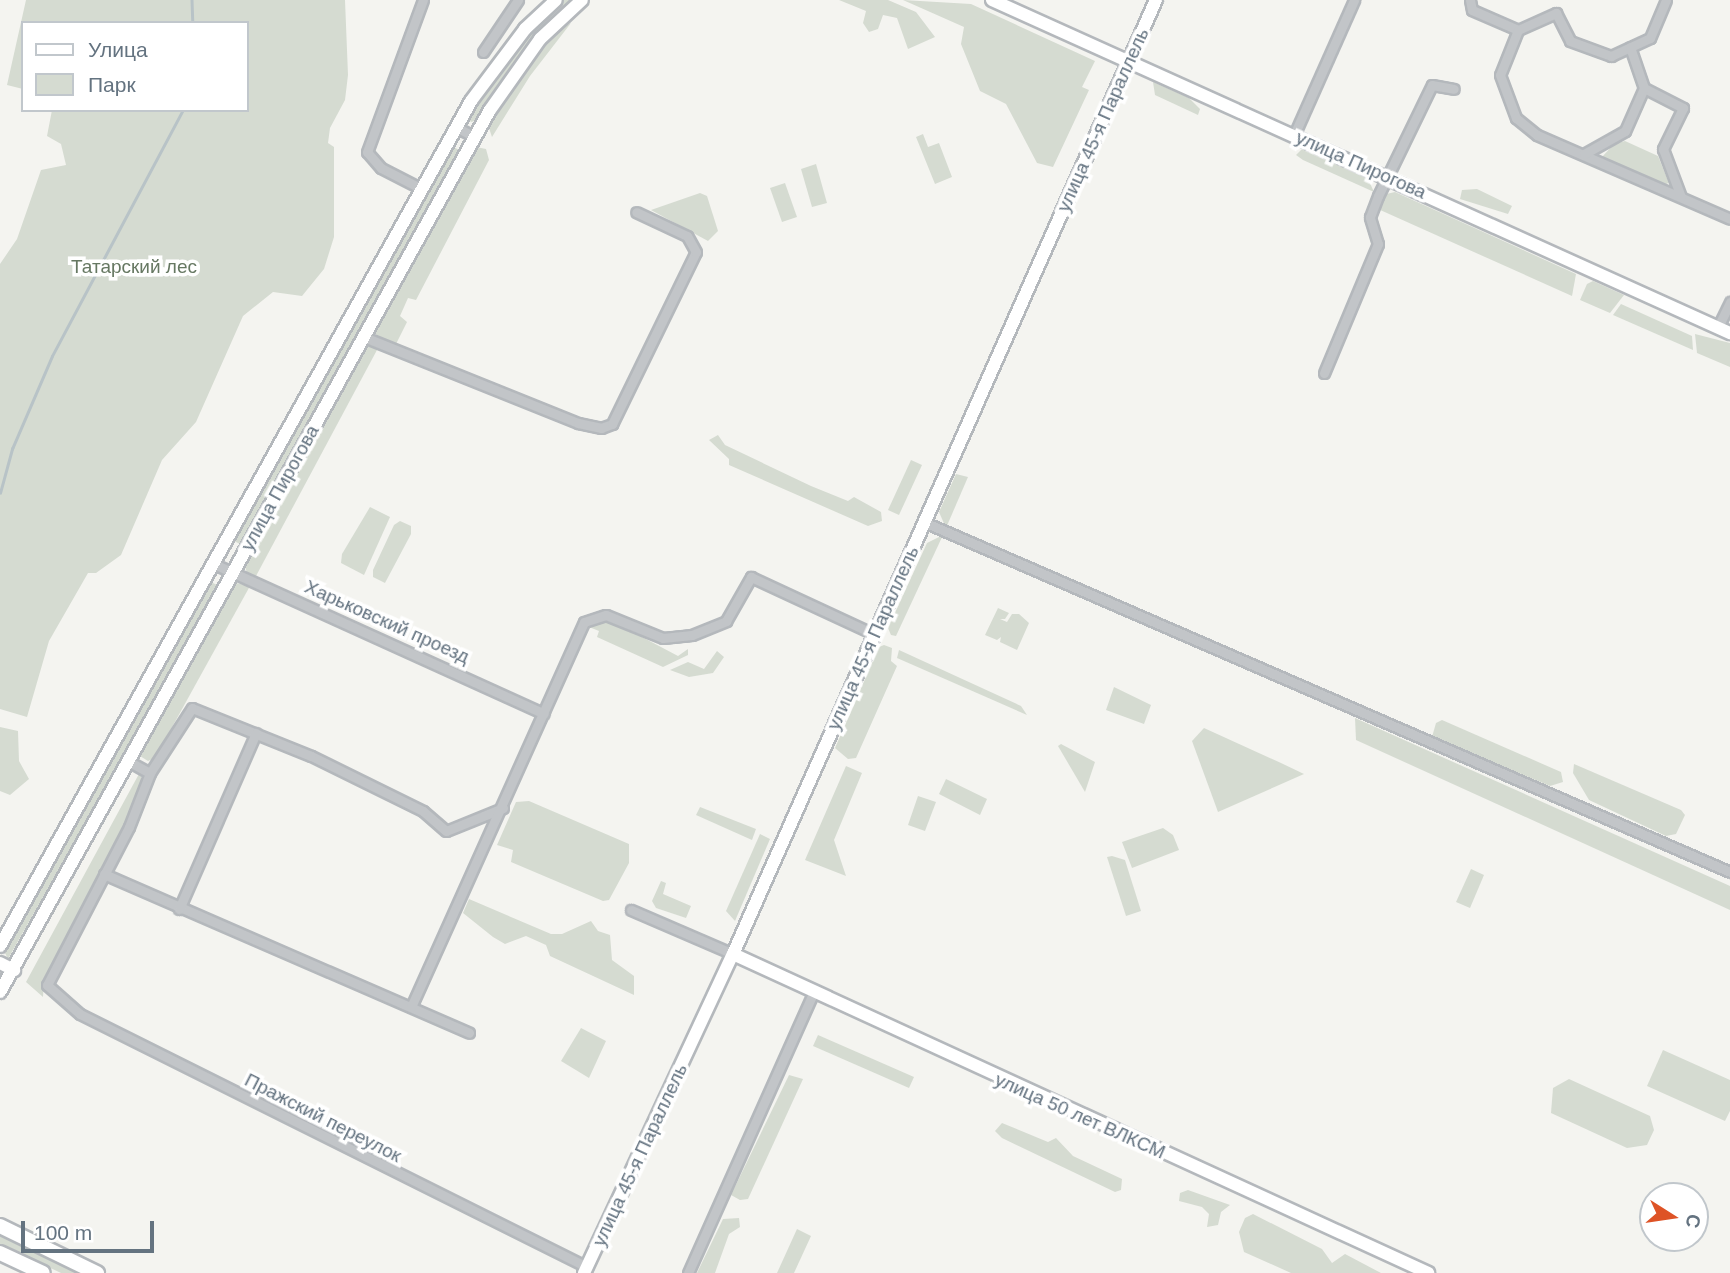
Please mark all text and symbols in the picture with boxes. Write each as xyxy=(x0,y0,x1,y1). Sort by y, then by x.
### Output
legend xyxy=(21,21,248,112)
street label: улица 45-я Параллель xyxy=(1052,24,1154,216)
text: Улица xyxy=(88,38,148,61)
text: Парк xyxy=(88,73,136,96)
street label: улица Пирогова xyxy=(1292,126,1430,204)
park label: Татарский лес xyxy=(71,256,197,278)
street label: улица Пирогова xyxy=(236,421,324,555)
street label: улица 45-я Параллель xyxy=(822,542,924,734)
street label: Харьковский проезд xyxy=(301,575,473,669)
street label: улица 45-я Параллель xyxy=(588,1060,692,1250)
street label: улица 50 лет ВЛКСМ xyxy=(991,1068,1169,1164)
street label: Пражский переулок xyxy=(241,1069,405,1167)
north arrow xyxy=(1639,1182,1709,1252)
scale bar xyxy=(24,1206,158,1250)
text: С xyxy=(1681,1212,1705,1230)
text: 100 m xyxy=(34,1221,92,1244)

